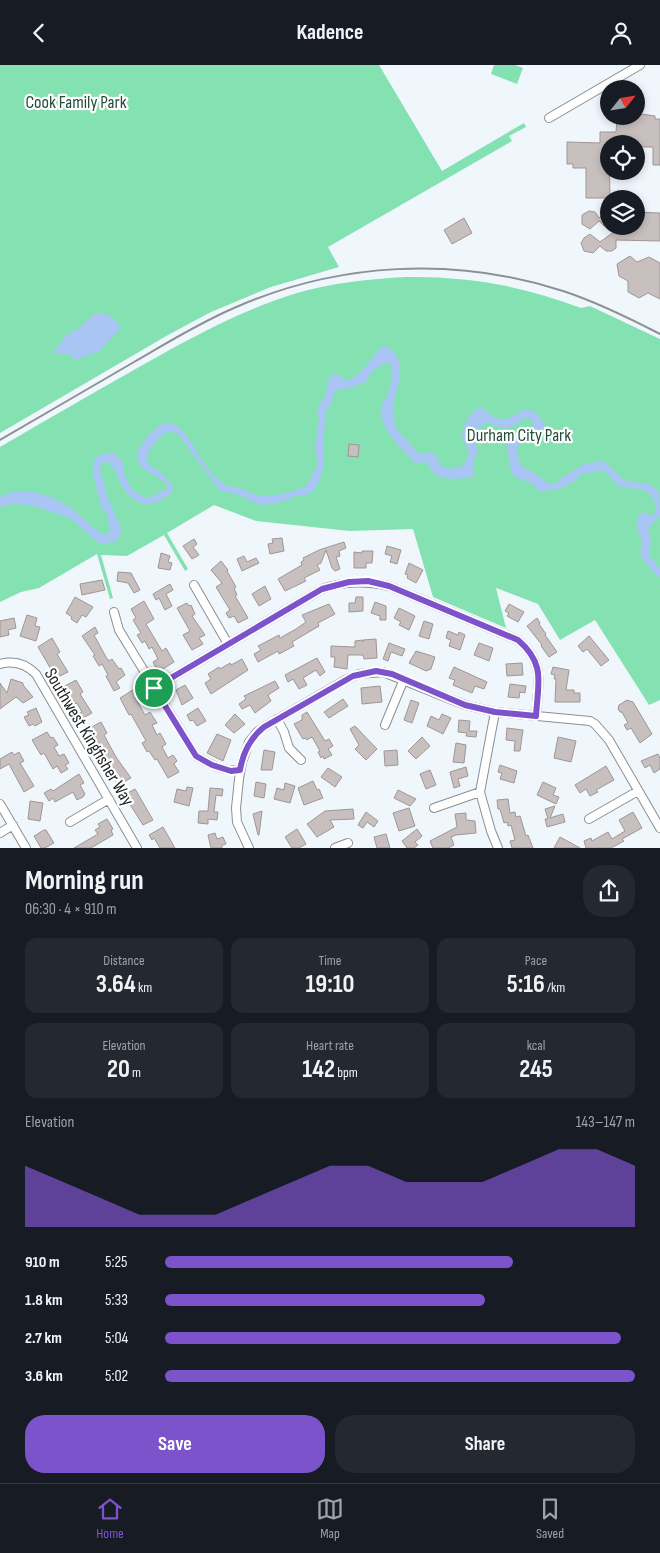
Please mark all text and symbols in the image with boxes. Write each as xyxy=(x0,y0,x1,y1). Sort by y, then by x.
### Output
icon: back xyxy=(25,19,53,47)
text: Kadence xyxy=(297,19,364,46)
icon: person xyxy=(607,19,635,47)
north arrow xyxy=(600,80,645,125)
map controls xyxy=(600,80,645,235)
park label: Cook Family Park xyxy=(25,92,127,113)
button: locate xyxy=(600,135,645,180)
button: layers xyxy=(600,190,645,235)
park label: Durham City Park xyxy=(467,425,571,446)
street label: Southwest Kingfisher Way xyxy=(40,664,138,810)
pin xyxy=(133,667,175,709)
icon: arrive xyxy=(140,674,168,702)
text: Morning run xyxy=(25,864,144,897)
button: share xyxy=(583,865,635,917)
text: 06:30 · 4 × 910 m xyxy=(25,900,117,919)
text: Distance xyxy=(103,952,145,969)
text: Time xyxy=(319,952,341,969)
text: Pace xyxy=(525,952,547,969)
text: 3.64 xyxy=(96,969,136,1000)
text: 19:10 xyxy=(306,969,354,1000)
text: 5:16 xyxy=(507,969,545,1000)
text: km xyxy=(136,979,152,996)
text: /km xyxy=(545,979,565,996)
text: Elevation xyxy=(102,1037,146,1054)
text: Heart rate xyxy=(306,1037,354,1054)
text: kcal xyxy=(527,1037,545,1054)
text: 20 xyxy=(107,1054,130,1085)
text: 142 xyxy=(302,1054,335,1085)
text: 245 xyxy=(519,1054,553,1085)
text: m xyxy=(130,1064,141,1081)
text: bpm xyxy=(335,1064,358,1081)
text: Elevation xyxy=(25,1113,74,1132)
text: 143–147 m xyxy=(576,1113,635,1132)
text: 910 m xyxy=(25,1253,60,1272)
text: 5:25 xyxy=(105,1253,127,1272)
text: 1.8 km xyxy=(25,1291,63,1310)
text: 5:33 xyxy=(105,1291,128,1310)
text: 2.7 km xyxy=(25,1329,62,1348)
text: 5:04 xyxy=(105,1329,128,1348)
text: 3.6 km xyxy=(25,1367,63,1386)
text: 5:02 xyxy=(105,1367,128,1386)
button: Save xyxy=(25,1415,325,1473)
button: Share xyxy=(335,1415,635,1473)
tab: Home xyxy=(96,1495,124,1542)
tab: Map xyxy=(316,1495,344,1542)
tab: Saved xyxy=(536,1495,564,1542)

